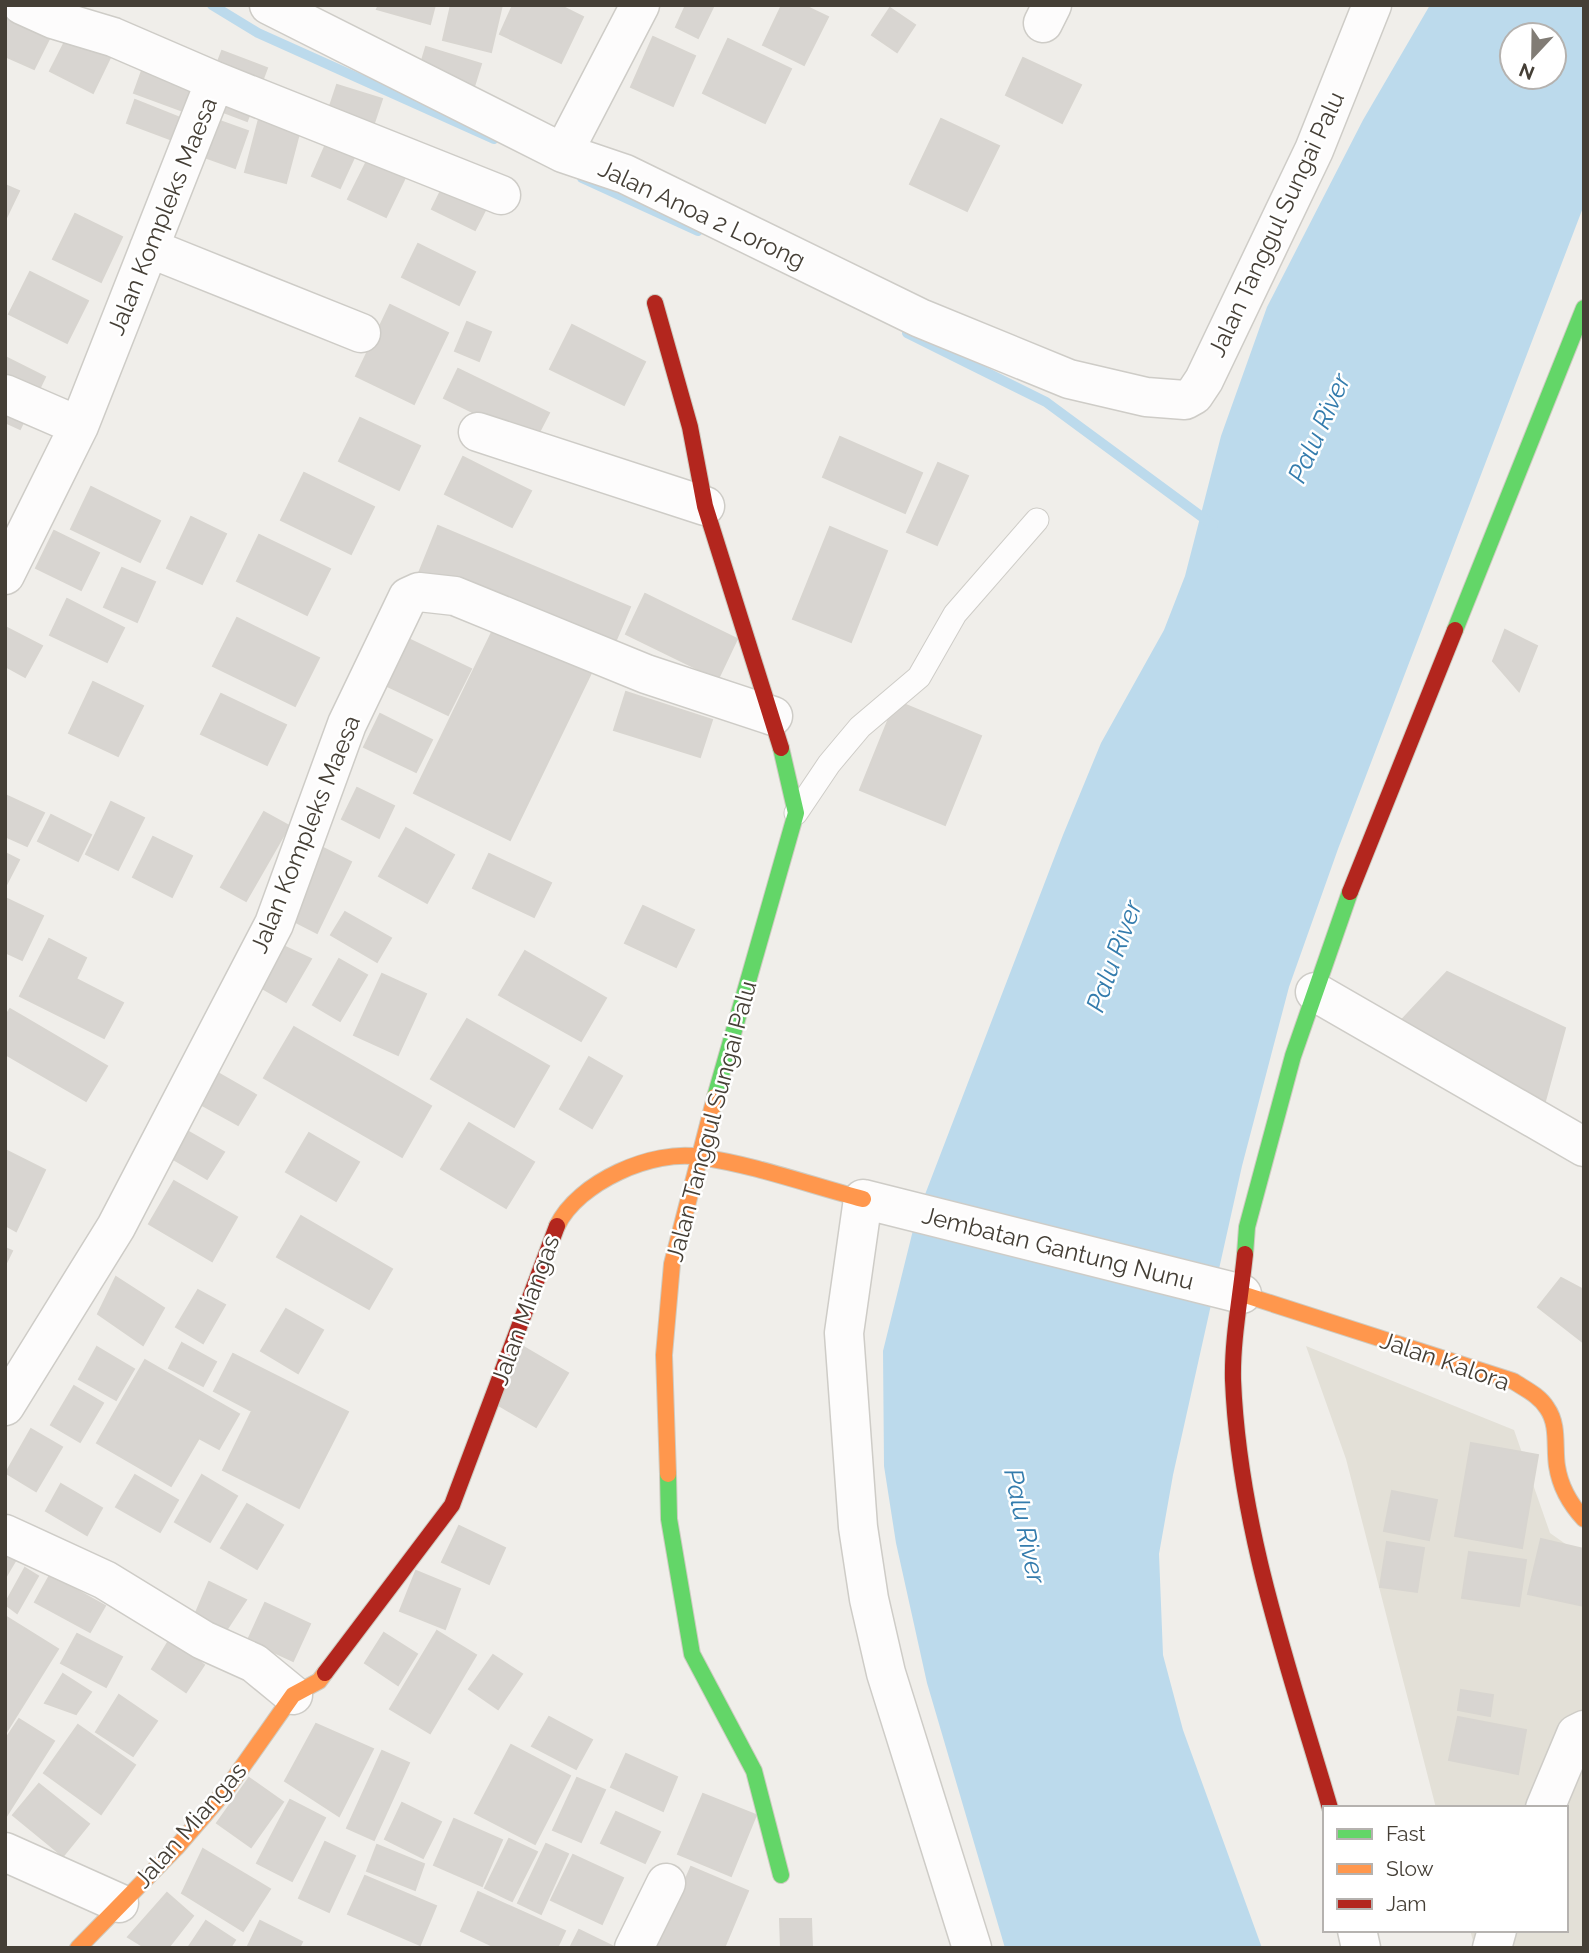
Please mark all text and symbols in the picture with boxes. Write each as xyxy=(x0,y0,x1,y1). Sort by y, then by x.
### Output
north arrow xyxy=(1498,21,1568,91)
text: N xyxy=(1516,59,1537,85)
street label: Jalan Tanggul Sungai Palu xyxy=(1202,87,1350,361)
street label: Jalan Kompleks Maesa xyxy=(101,93,223,339)
street label: Jalan Anoa 2 Lorong xyxy=(594,153,810,275)
water label: Palu River xyxy=(1282,368,1357,487)
street label: Jalan Kompleks Maesa xyxy=(244,711,366,957)
water label: Palu River xyxy=(1080,895,1148,1016)
street label: Jalan Tanggul Sungai Palu xyxy=(660,978,762,1264)
street label: Jembatan Gantung Nunu xyxy=(919,1200,1197,1296)
street label: Jalan Miangas xyxy=(485,1231,565,1389)
street label: Jalan Kalora xyxy=(1376,1325,1514,1397)
water label: Palu River xyxy=(998,1466,1052,1587)
street label: Jalan Miangas xyxy=(128,1756,252,1894)
legend xyxy=(1323,1806,1568,1932)
text: Fast xyxy=(1386,1821,1426,1846)
text: Slow xyxy=(1386,1856,1434,1881)
text: Jam xyxy=(1386,1891,1427,1916)

